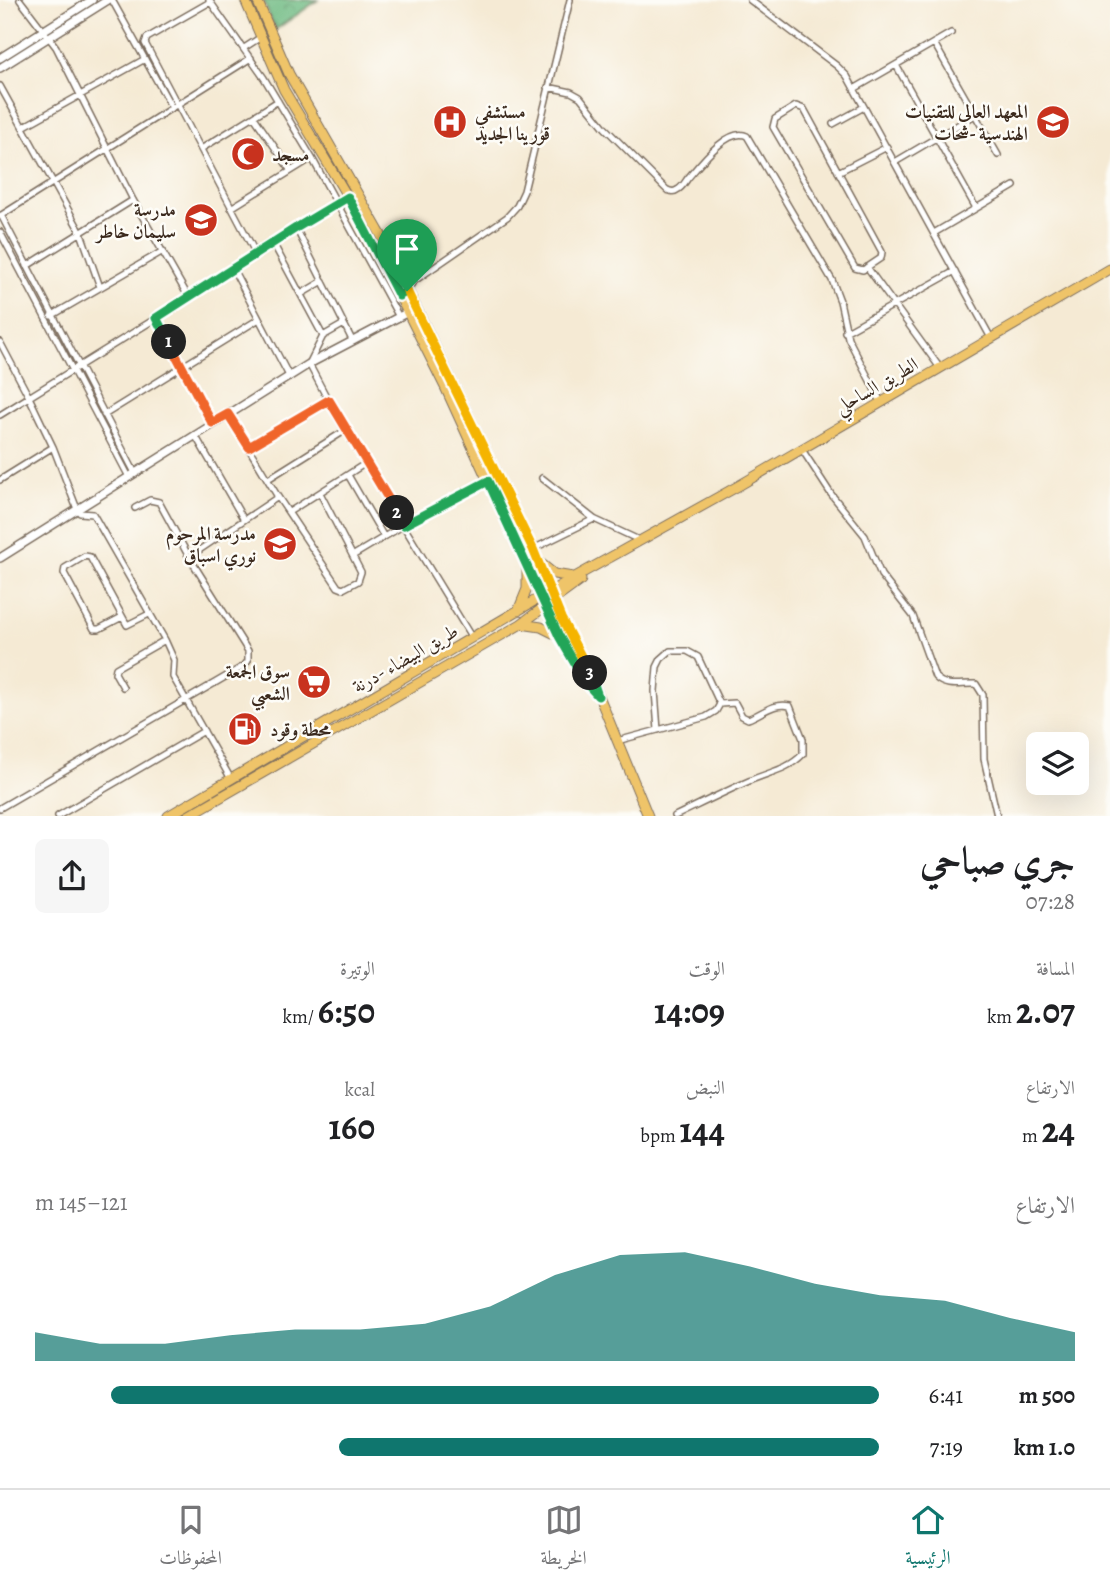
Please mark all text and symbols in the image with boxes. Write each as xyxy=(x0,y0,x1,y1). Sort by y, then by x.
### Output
place label: مستشفي قورينا الجديد xyxy=(474,99,550,147)
place label: المعهد العالي للتقنيات الهندسية -شحات xyxy=(905,99,1028,147)
hospital icon: مستشفي قورينا الجديد xyxy=(431,103,469,141)
school or university icon: المعهد العالي للتقنيات الهندسية -شحات xyxy=(1034,103,1072,141)
mosque icon: مسجد xyxy=(229,135,267,173)
place label: مسجد xyxy=(272,142,309,168)
place label: مدرسة سليمان خاطر xyxy=(94,197,176,245)
school or university icon: مدرسة سليمان خاطر xyxy=(182,201,220,239)
pin xyxy=(377,219,437,291)
icon: arrive xyxy=(388,230,426,268)
pin: 1 xyxy=(152,324,186,360)
text: 1 xyxy=(165,328,172,354)
street label: الطريق الساحلي xyxy=(830,352,926,425)
pin: 2 xyxy=(380,496,414,530)
text: 2 xyxy=(392,499,401,525)
place label: مدرسة المرحوم نوري اسباق xyxy=(166,521,256,571)
school or university icon: مدرسة المرحوم نوري اسباق xyxy=(261,525,299,563)
street label: طريق البيضاء -درنة xyxy=(348,618,463,700)
pin: 3 xyxy=(572,656,608,690)
place label: سوق الجمعة الشعبي xyxy=(226,659,290,711)
text: 3 xyxy=(585,659,594,685)
supermarket icon: سوق الجمعة الشعبي xyxy=(295,663,333,701)
fuel station icon: محطة وقود xyxy=(226,710,264,748)
place label: محطة وقود xyxy=(270,717,331,743)
map controls xyxy=(1026,732,1089,795)
button: layers xyxy=(1026,732,1089,795)
text: جري صباحي xyxy=(920,834,1075,886)
button: share xyxy=(35,839,109,913)
text: 07:28 xyxy=(1026,886,1075,917)
text: الوتيرة xyxy=(340,956,375,982)
text: الوقت xyxy=(689,956,725,982)
text: المسافة xyxy=(1036,956,1075,982)
text: 6:50 xyxy=(318,987,375,1035)
text: 14:09 xyxy=(654,987,725,1035)
text: 2.07 xyxy=(1016,987,1075,1035)
text: /km xyxy=(282,1004,318,1030)
text: km xyxy=(987,1004,1016,1030)
text: النبض xyxy=(686,1075,725,1101)
text: الارتفاع xyxy=(1026,1075,1075,1101)
text: kcal xyxy=(345,1077,375,1103)
text: 160 xyxy=(329,1103,375,1151)
text: 144 xyxy=(680,1106,725,1154)
text: 24 xyxy=(1042,1106,1075,1154)
text: bpm xyxy=(640,1123,680,1149)
text: m xyxy=(1022,1123,1042,1149)
text: 121–145 m xyxy=(35,1187,128,1218)
text: الارتفاع xyxy=(1015,1190,1075,1221)
text: 6:41 xyxy=(929,1380,963,1411)
text: 500 m xyxy=(1019,1380,1075,1411)
text: 7:19 xyxy=(930,1432,963,1463)
text: 1.0 km xyxy=(1014,1432,1075,1463)
tab: المحفوظات xyxy=(159,1501,222,1576)
tab: الخريطة xyxy=(540,1501,587,1576)
tab: الرئيسية xyxy=(905,1501,951,1576)

